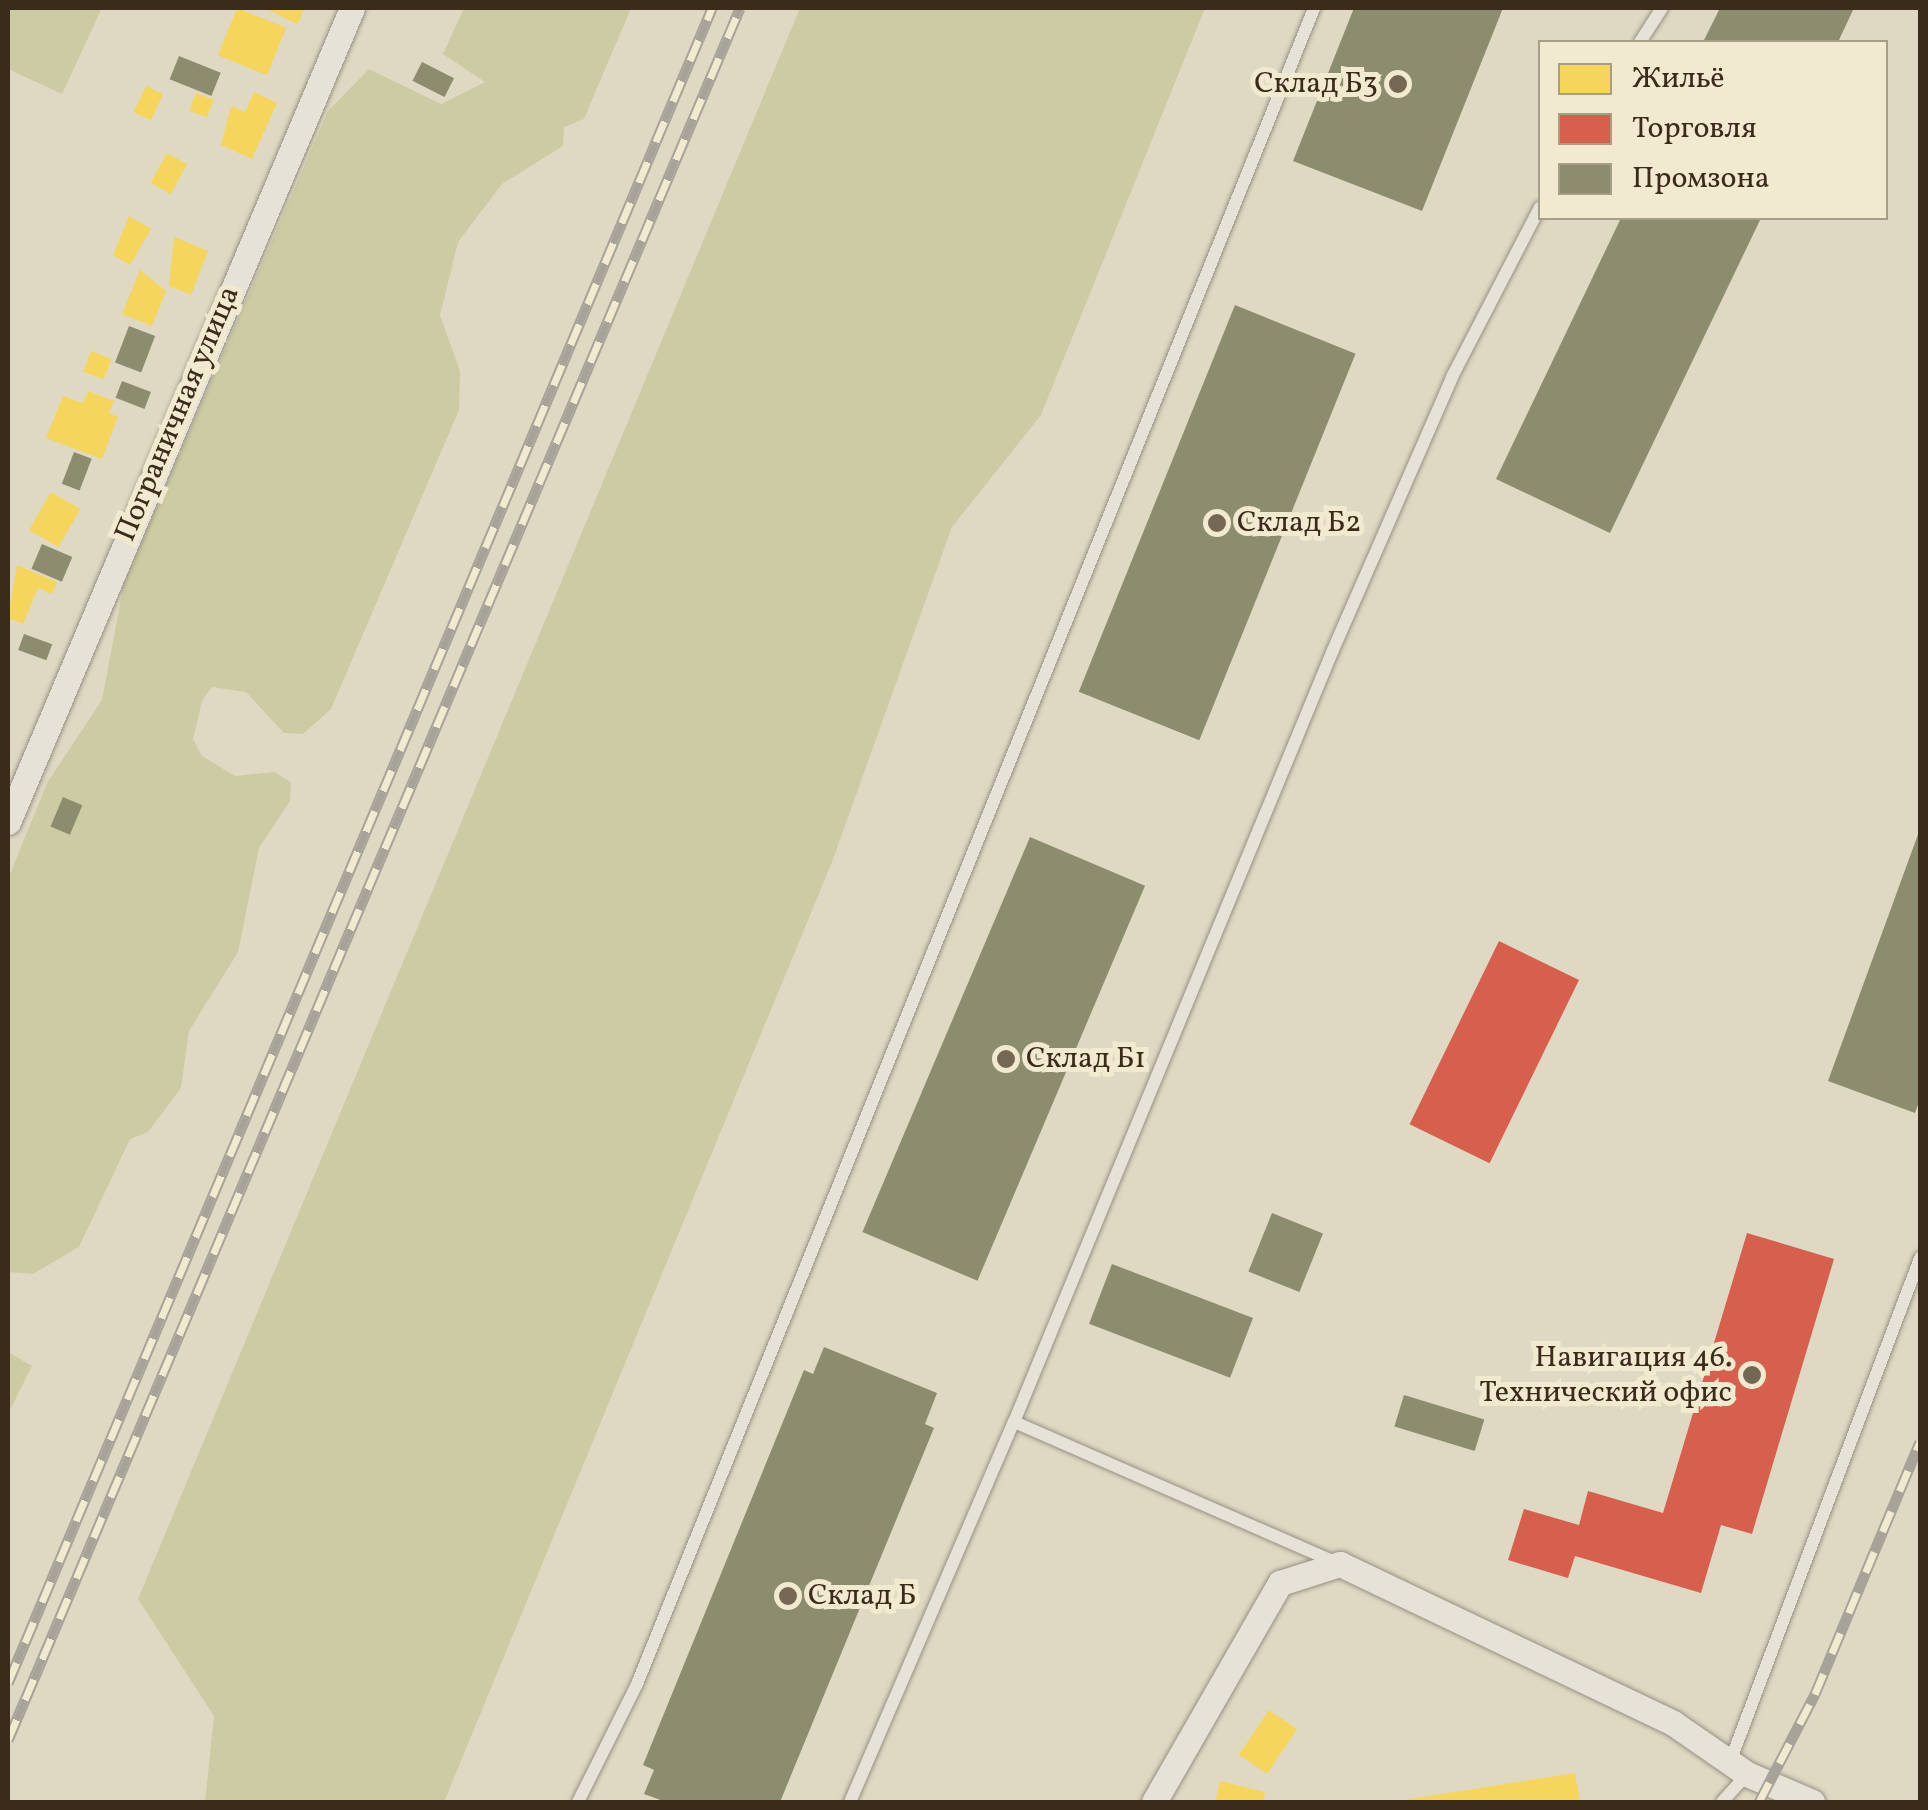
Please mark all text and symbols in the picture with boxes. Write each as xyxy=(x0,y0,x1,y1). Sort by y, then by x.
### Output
legend xyxy=(1538,40,1888,220)
text: Жильё xyxy=(1632,58,1725,100)
place label: Склад Б3 xyxy=(1254,66,1378,102)
marker: Склад Б3 xyxy=(1387,73,1409,95)
text: Торговля xyxy=(1632,108,1757,150)
text: Промзона xyxy=(1632,158,1770,200)
street label: Пограничная улица xyxy=(108,281,248,547)
place label: Склад Б2 xyxy=(1237,505,1361,541)
marker: Склад Б2 xyxy=(1206,512,1228,534)
place label: Склад Б1 xyxy=(1026,1041,1146,1077)
marker: Склад Б1 xyxy=(995,1048,1017,1070)
place label: Навигация 46. Технический офис xyxy=(1479,1340,1732,1410)
marker: Навигация 46. Технический офис xyxy=(1741,1364,1763,1386)
place label: Склад Б xyxy=(808,1578,916,1614)
marker: Склад Б xyxy=(777,1585,799,1607)

